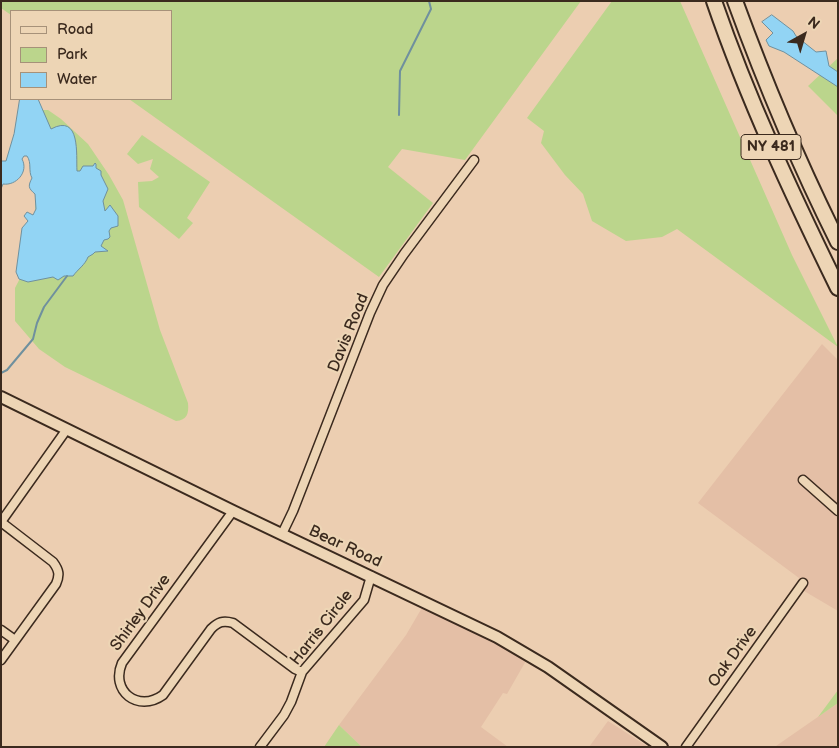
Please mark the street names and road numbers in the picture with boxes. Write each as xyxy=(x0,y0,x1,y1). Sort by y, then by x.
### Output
road number: NY 481 xyxy=(741,134,801,160)
street label: Davis Road xyxy=(325,291,373,375)
street label: Bear Road xyxy=(305,522,385,572)
street label: Shirley Drive xyxy=(107,571,175,655)
street label: Harris Circle xyxy=(287,587,357,669)
street label: Oak Drive xyxy=(704,623,762,691)

